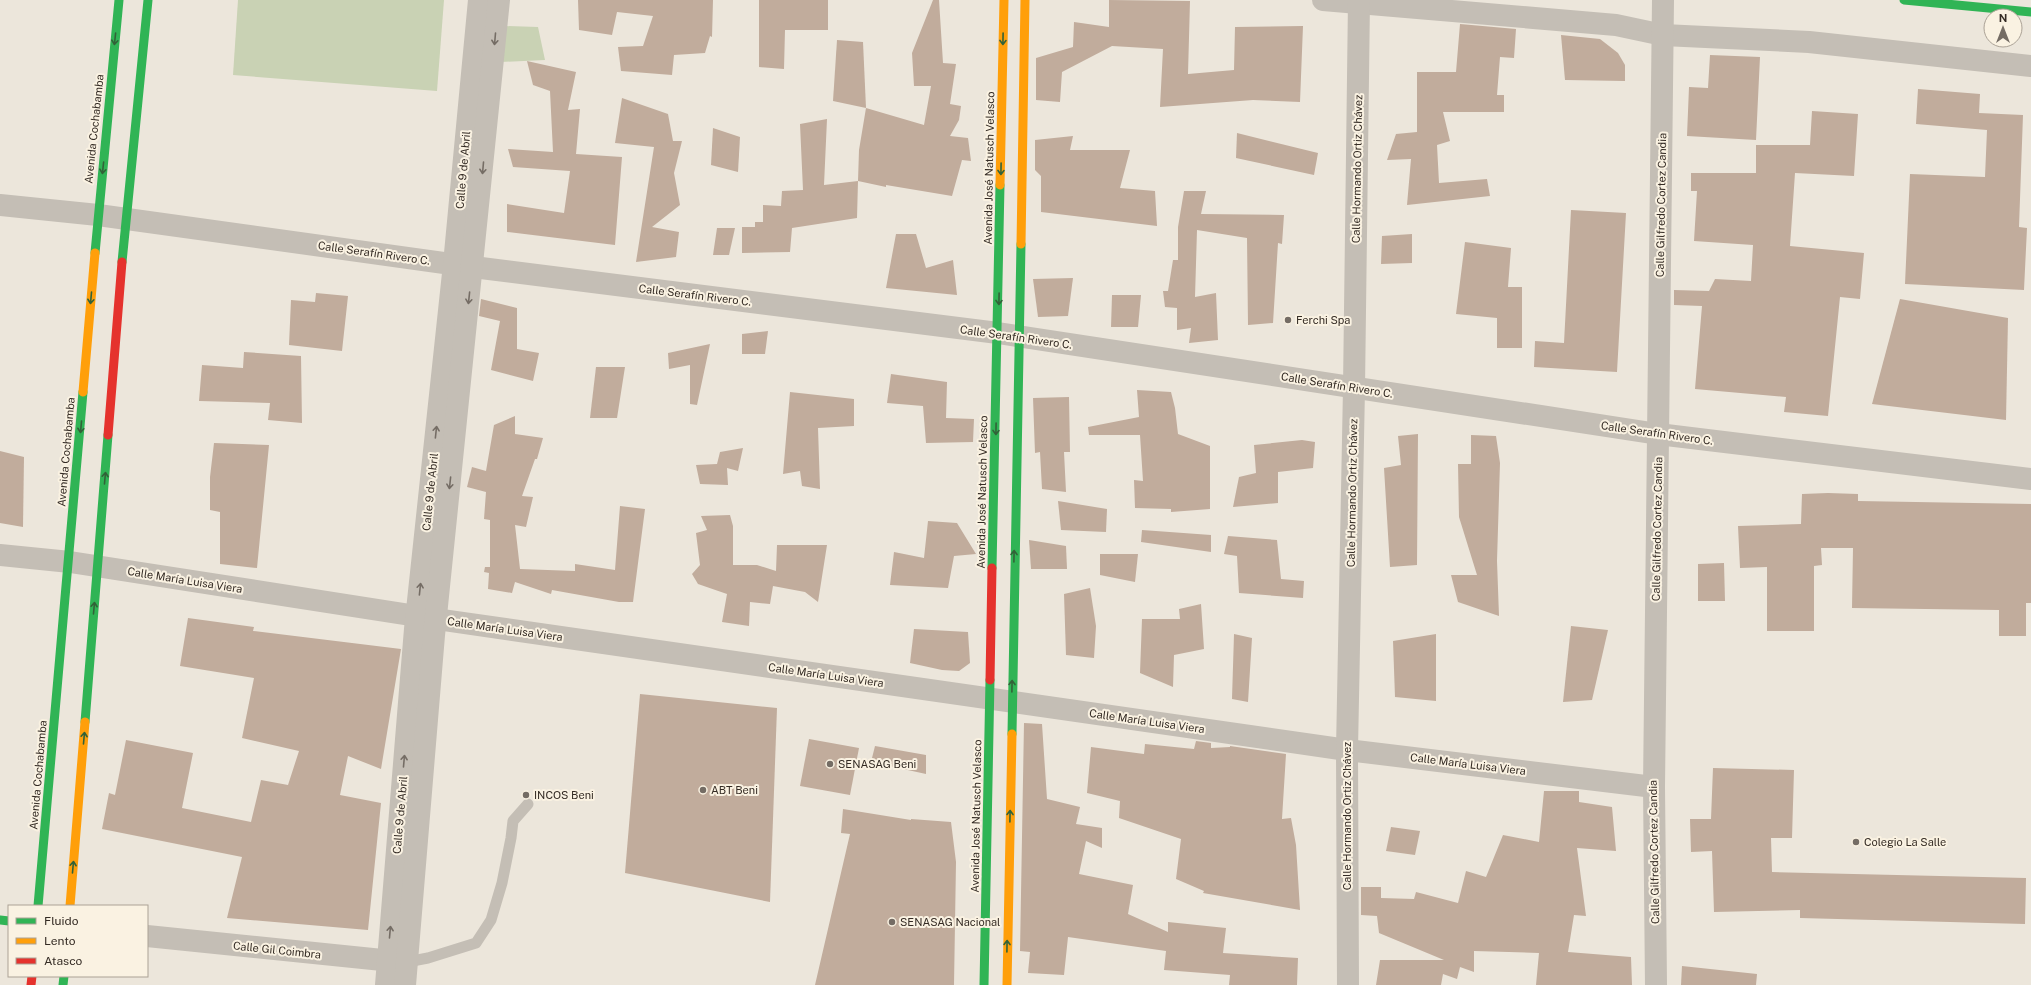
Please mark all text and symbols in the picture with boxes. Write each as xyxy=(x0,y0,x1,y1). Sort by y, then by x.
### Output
north arrow xyxy=(1983,8,2023,48)
text: N xyxy=(1999,12,2007,24)
one-way arrow xyxy=(112,32,119,45)
one-way arrow xyxy=(491,32,499,45)
one-way arrow xyxy=(999,32,1007,45)
street label: Avenida Cochabamba xyxy=(82,74,106,184)
street label: Avenida José Natusch Velasco xyxy=(982,91,996,245)
street label: Calle Hormando Ortiz Chávez xyxy=(1350,95,1364,243)
street label: Calle 9 de Abril xyxy=(454,131,472,209)
street label: Calle Gilfredo Cortez Candia xyxy=(1654,133,1668,277)
one-way arrow xyxy=(99,161,106,174)
one-way arrow xyxy=(479,161,486,174)
one-way arrow xyxy=(997,162,1005,175)
street label: Calle Serafín Rivero C. xyxy=(317,239,431,267)
street label: Calle Serafín Rivero C. xyxy=(638,282,752,308)
one-way arrow xyxy=(88,291,95,304)
one-way arrow xyxy=(466,291,473,304)
one-way arrow xyxy=(995,292,1002,305)
place label: Ferchi Spa xyxy=(1296,314,1350,326)
marker: Ferchi Spa xyxy=(1283,315,1293,325)
street label: Calle Serafín Rivero C. xyxy=(959,323,1073,351)
street label: Calle Serafín Rivero C. xyxy=(1280,370,1394,400)
street label: Avenida Cochabamba xyxy=(55,397,77,507)
street label: Avenida José Natusch Velasco xyxy=(975,415,989,569)
street label: Calle Hormando Ortiz Chávez xyxy=(1345,419,1359,567)
street label: Calle Serafín Rivero C. xyxy=(1600,419,1714,447)
one-way arrow xyxy=(77,420,84,433)
one-way arrow xyxy=(992,422,1000,435)
one-way arrow xyxy=(433,426,440,439)
street label: Calle 9 de Abril xyxy=(420,452,440,532)
street label: Calle Gilfredo Cortez Candia xyxy=(1650,457,1664,601)
one-way arrow xyxy=(101,472,108,485)
one-way arrow xyxy=(446,476,454,489)
one-way arrow xyxy=(1010,550,1018,563)
street label: Calle María Luisa Viera xyxy=(127,565,243,595)
one-way arrow xyxy=(416,583,423,596)
one-way arrow xyxy=(91,602,98,615)
street label: Calle María Luisa Viera xyxy=(447,615,563,643)
street label: Calle María Luisa Viera xyxy=(768,661,884,689)
one-way arrow xyxy=(1008,680,1016,693)
street label: Calle María Luisa Viera xyxy=(1089,707,1205,735)
street label: Avenida Cochabamba xyxy=(27,720,49,830)
one-way arrow xyxy=(80,732,87,745)
street label: Avenida José Natusch Velasco xyxy=(969,739,983,893)
street label: Calle Hormando Ortiz Chávez xyxy=(1341,742,1353,890)
street label: Calle María Luisa Viera xyxy=(1410,751,1526,777)
one-way arrow xyxy=(401,755,408,768)
place label: SENASAG Beni xyxy=(838,758,916,770)
marker: SENASAG Beni xyxy=(825,759,835,769)
street label: Calle 9 de Abril xyxy=(391,776,409,854)
street label: Calle Gilfredo Cortez Candia xyxy=(1647,780,1661,924)
place label: ABT Beni xyxy=(711,784,758,796)
marker: ABT Beni xyxy=(698,785,708,795)
place label: INCOS Beni xyxy=(534,789,594,801)
marker: INCOS Beni xyxy=(521,790,531,800)
one-way arrow xyxy=(1006,810,1013,823)
place label: Colegio La Salle xyxy=(1864,836,1946,848)
marker: Colegio La Salle xyxy=(1851,837,1861,847)
one-way arrow xyxy=(69,861,76,874)
legend xyxy=(8,905,148,977)
text: Fluido xyxy=(44,914,79,928)
place label: SENASAG Nacional xyxy=(900,916,1000,928)
marker: SENASAG Nacional xyxy=(887,917,897,927)
one-way arrow xyxy=(387,926,394,939)
text: Lento xyxy=(44,934,76,948)
street label: Calle Gil Coimbra xyxy=(232,939,322,961)
one-way arrow xyxy=(1003,940,1011,953)
text: Atasco xyxy=(44,954,83,968)

